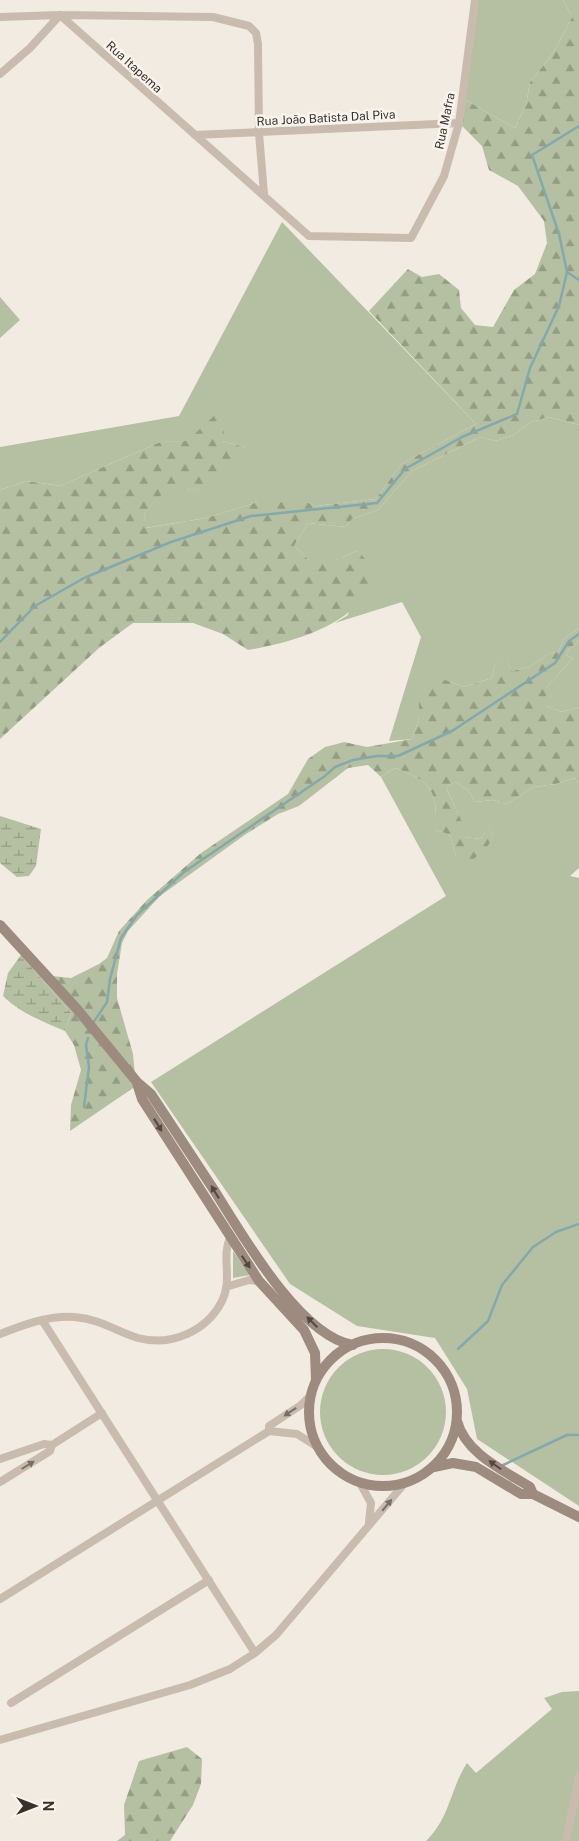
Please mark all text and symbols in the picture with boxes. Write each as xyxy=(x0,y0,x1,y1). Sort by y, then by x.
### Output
street label: Rua Itapema xyxy=(103,38,165,96)
street label: Rua Mafra xyxy=(432,91,458,151)
street label: Rua João Batista Dal Piva xyxy=(256,107,396,129)
one-way arrow xyxy=(153,1118,163,1132)
one-way arrow xyxy=(210,1186,219,1199)
one-way arrow xyxy=(241,1255,251,1269)
one-way arrow xyxy=(306,1316,318,1328)
one-way arrow xyxy=(283,1408,296,1417)
one-way arrow xyxy=(21,1460,34,1469)
one-way arrow xyxy=(488,1460,502,1470)
one-way arrow xyxy=(382,1498,393,1511)
north arrow xyxy=(10,1781,60,1831)
text: N xyxy=(40,1801,56,1811)

